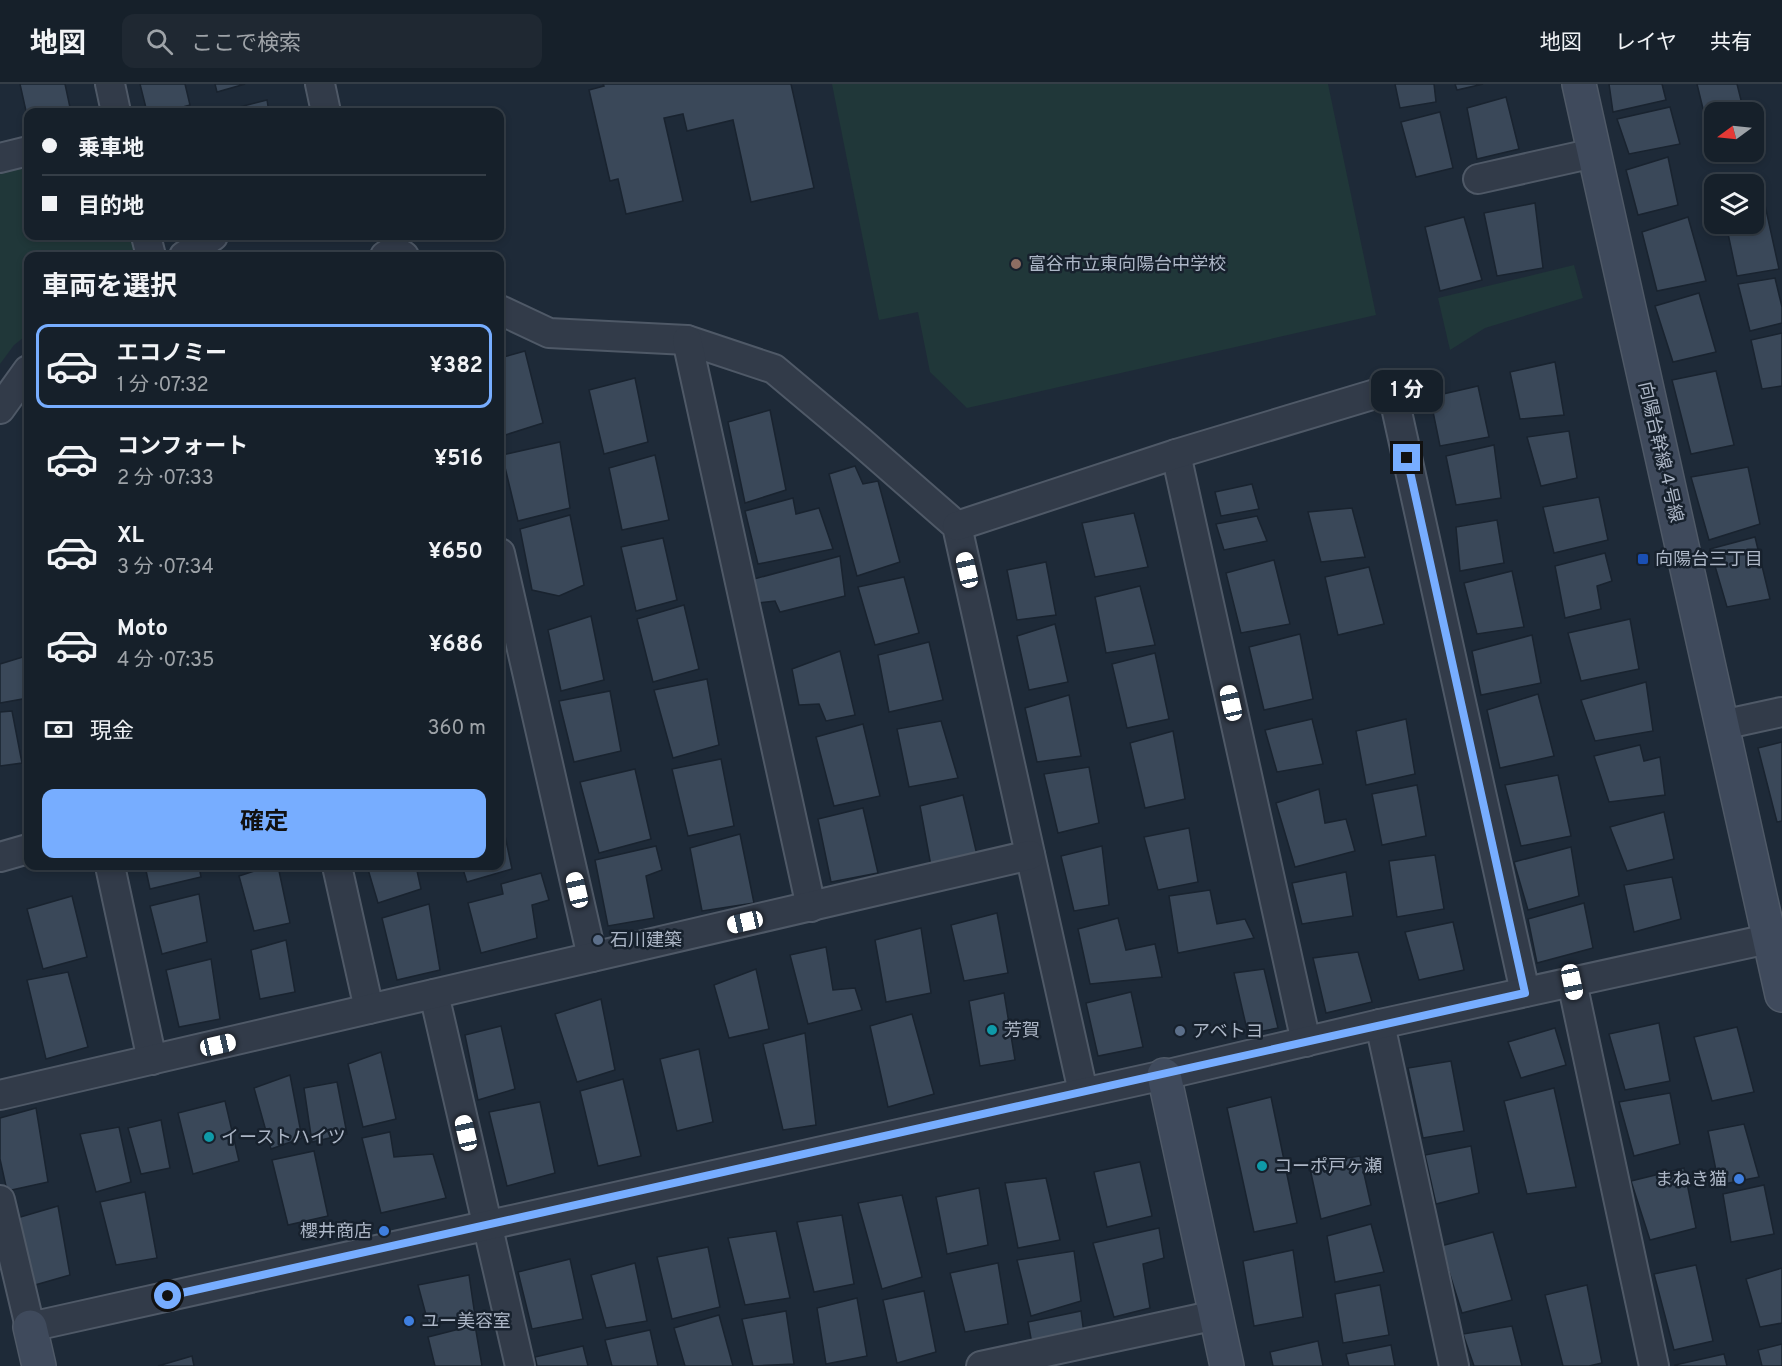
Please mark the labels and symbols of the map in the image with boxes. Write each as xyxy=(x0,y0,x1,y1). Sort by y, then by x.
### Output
north arrow xyxy=(1704,102,1764,162)
place label: 富谷市立東向陽台中学校 xyxy=(1028,254,1226,277)
marker: 富谷市立東向陽台中学校 xyxy=(1009,257,1023,271)
callout: 1 分 xyxy=(1371,371,1443,413)
street label: 向陽台幹線４号線 xyxy=(1632,380,1687,525)
route end xyxy=(1393,444,1420,471)
place label: 向陽台三丁目 xyxy=(1655,549,1763,572)
car xyxy=(954,550,980,590)
marker: 向陽台三丁目 xyxy=(1636,552,1650,566)
car xyxy=(1218,683,1244,723)
car xyxy=(564,870,590,910)
car xyxy=(725,909,765,935)
place label: 石川建築 xyxy=(610,930,682,953)
marker: 石川建築 xyxy=(591,933,605,947)
car xyxy=(1559,963,1585,1001)
place label: 芳賀 xyxy=(1004,1020,1040,1043)
place label: アベトヨ xyxy=(1192,1021,1264,1044)
marker: 芳賀 xyxy=(985,1023,999,1037)
marker: アベトヨ xyxy=(1173,1024,1187,1038)
car xyxy=(198,1032,238,1058)
car xyxy=(453,1113,479,1153)
place label: イーストハイツ xyxy=(221,1127,346,1150)
marker: イーストハイツ xyxy=(202,1130,216,1144)
place label: コーポ戸ヶ瀬 xyxy=(1274,1156,1382,1179)
marker: コーポ戸ヶ瀬 xyxy=(1255,1159,1269,1173)
place label: まねき猫 xyxy=(1655,1169,1727,1192)
marker: まねき猫 xyxy=(1732,1172,1746,1186)
place label: 櫻井商店 xyxy=(300,1221,372,1244)
marker: 櫻井商店 xyxy=(377,1224,391,1238)
route start xyxy=(154,1282,181,1309)
place label: ユー美容室 xyxy=(421,1311,511,1334)
marker: ユー美容室 xyxy=(402,1314,416,1328)

